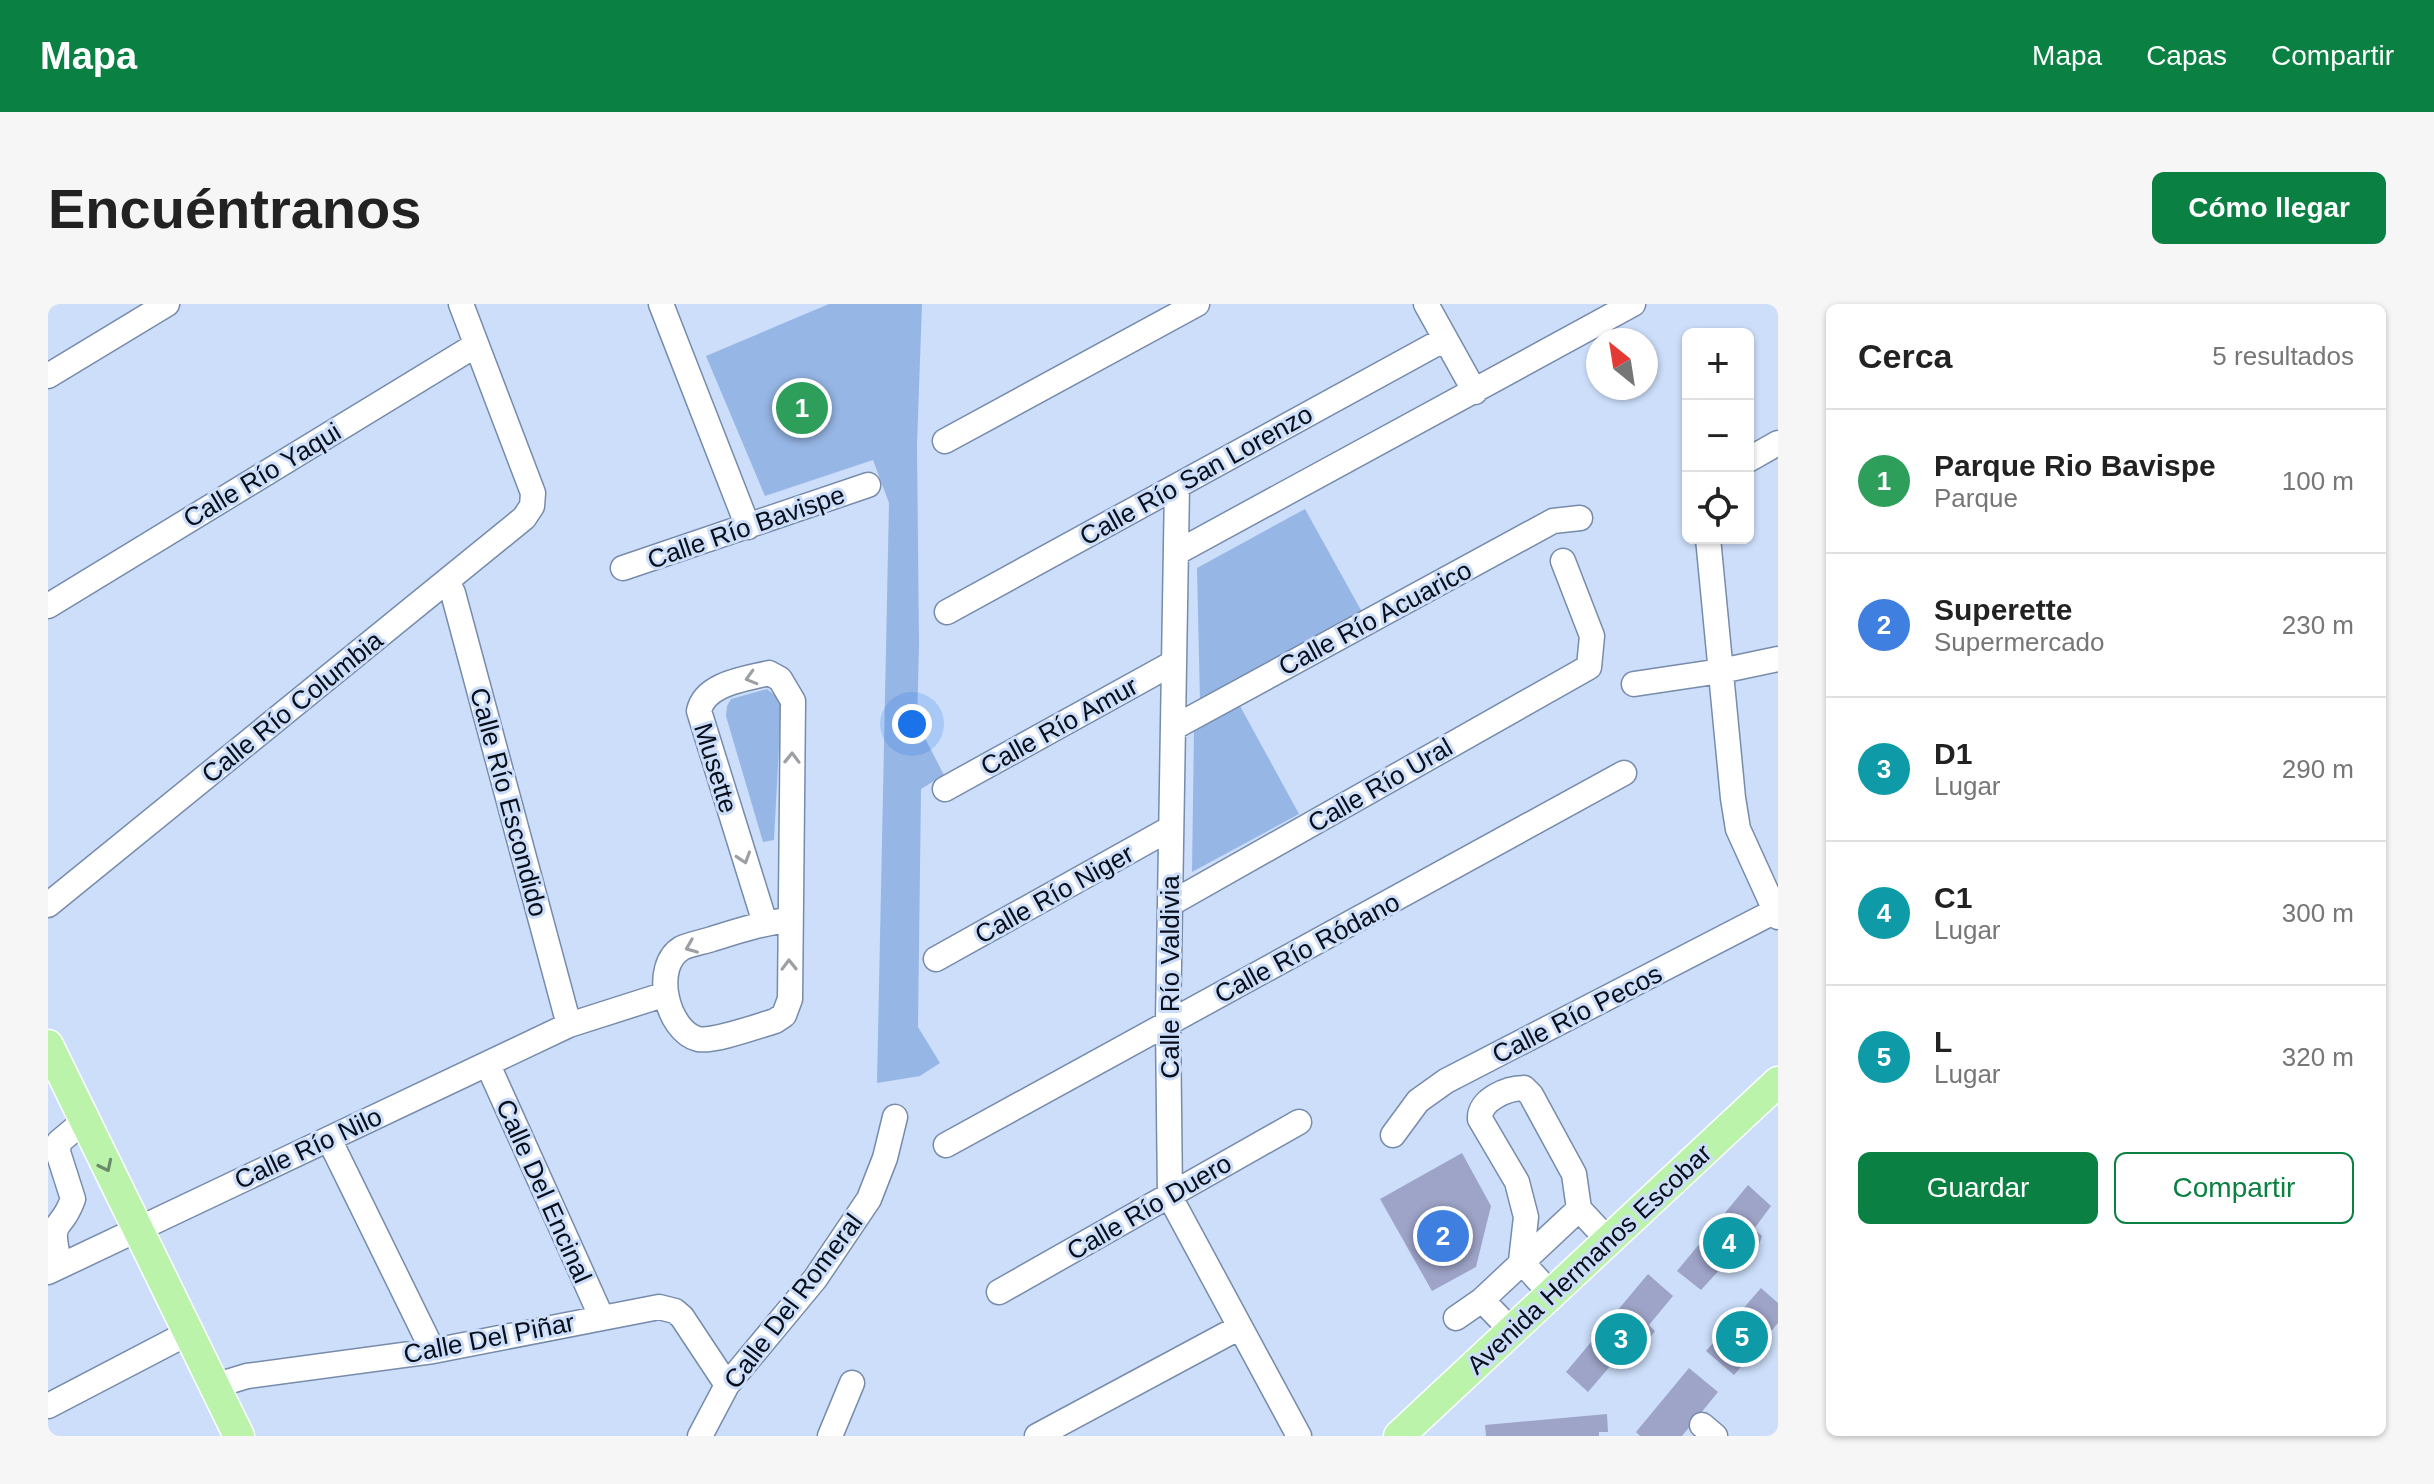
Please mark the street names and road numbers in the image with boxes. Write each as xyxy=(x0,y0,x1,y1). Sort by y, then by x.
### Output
street label: Calle Río San Lorenzo xyxy=(1074,398,1318,552)
street label: Calle Río Yaqui xyxy=(178,416,346,534)
street label: Calle Río Bavispe xyxy=(643,479,849,575)
street label: Calle Río Acuarico xyxy=(1274,555,1476,681)
street label: Calle Río Columbia xyxy=(196,625,389,789)
street label: Calle Río Amur xyxy=(975,670,1143,782)
street label: Calle Río Escondido xyxy=(464,684,554,920)
street label: Musette xyxy=(688,719,744,817)
street label: Calle Río Ural xyxy=(1302,732,1458,838)
street label: Calle Río Niger xyxy=(970,838,1139,950)
street label: Calle Río Valdivia xyxy=(1155,875,1185,1079)
street label: Calle Río Ródano xyxy=(1209,887,1405,1009)
street label: Calle Río Pecos xyxy=(1487,958,1667,1070)
street label: Calle Del Encinal xyxy=(490,1094,598,1288)
street label: Calle Río Nilo xyxy=(230,1101,386,1195)
street label: Avenida Hermanos Escobar xyxy=(1461,1138,1718,1380)
street label: Calle Río Duero xyxy=(1061,1148,1237,1266)
street label: Calle Del Romeral xyxy=(718,1208,868,1394)
street label: Calle Del Piñar xyxy=(401,1307,577,1369)

